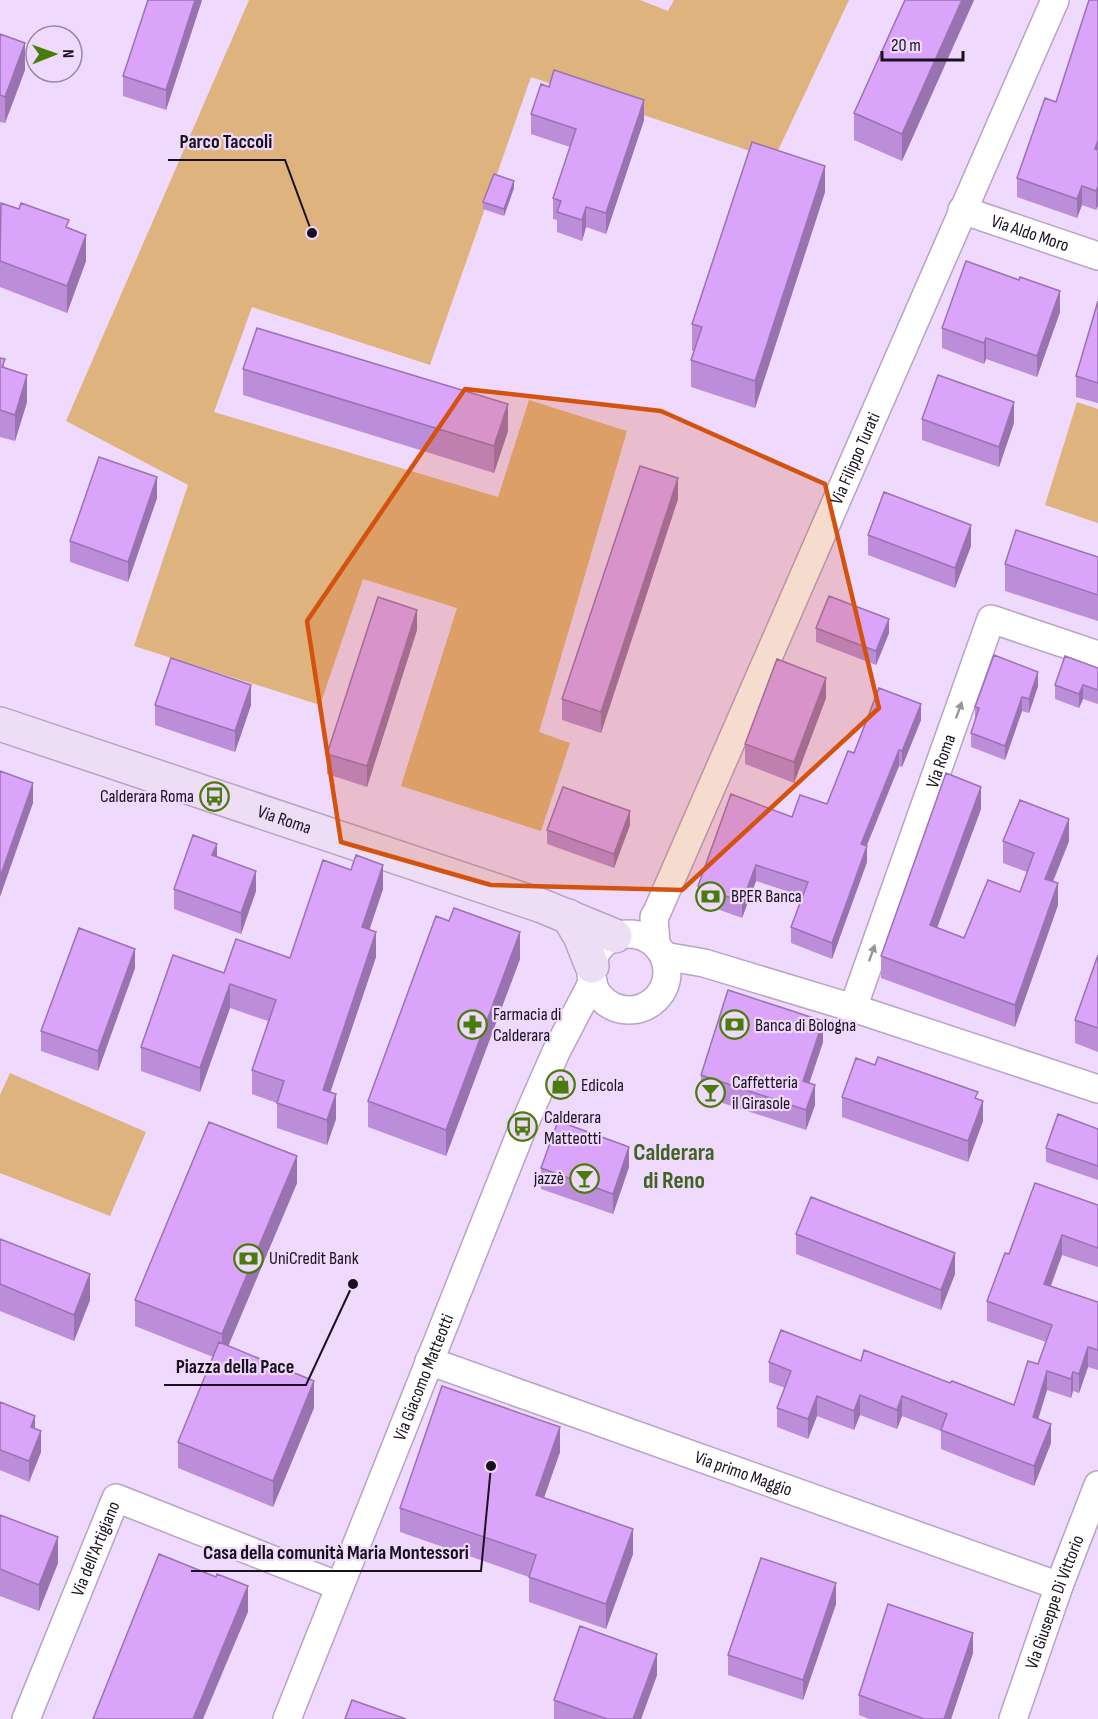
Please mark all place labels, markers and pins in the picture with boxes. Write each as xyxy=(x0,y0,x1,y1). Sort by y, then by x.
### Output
callout: Parco Taccoli xyxy=(168,122,285,160)
bus stop icon: Calderara Roma xyxy=(199,780,231,812)
place label: Calderara Roma xyxy=(100,786,194,807)
bank icon: BPER Banca xyxy=(694,880,726,912)
place label: BPER Banca xyxy=(731,886,802,907)
place label: Farmacia di Calderara xyxy=(493,1004,561,1046)
pharmacy icon: Farmacia di Calderara xyxy=(456,1008,488,1040)
bank icon: Banca di Bologna xyxy=(718,1009,750,1041)
place label: Banca di Bologna xyxy=(755,1015,856,1036)
shop icon: Edicola xyxy=(544,1069,576,1101)
place label: Caffetteria il Girasole xyxy=(732,1072,798,1114)
place label: Edicola xyxy=(581,1075,624,1096)
bar icon: Caffetteria il Girasole xyxy=(695,1076,727,1108)
place label: Calderara Matteotti xyxy=(544,1107,601,1149)
bus stop icon: Calderara Matteotti xyxy=(507,1111,539,1143)
bar icon: jazzè xyxy=(569,1162,601,1194)
place label: jazzè xyxy=(533,1168,564,1189)
bank icon: UniCredit Bank xyxy=(232,1242,264,1274)
place label: UniCredit Bank xyxy=(269,1248,359,1269)
callout: Piazza della Pace xyxy=(164,1347,306,1385)
callout: Casa della comunità Maria Montessori xyxy=(191,1533,481,1571)

